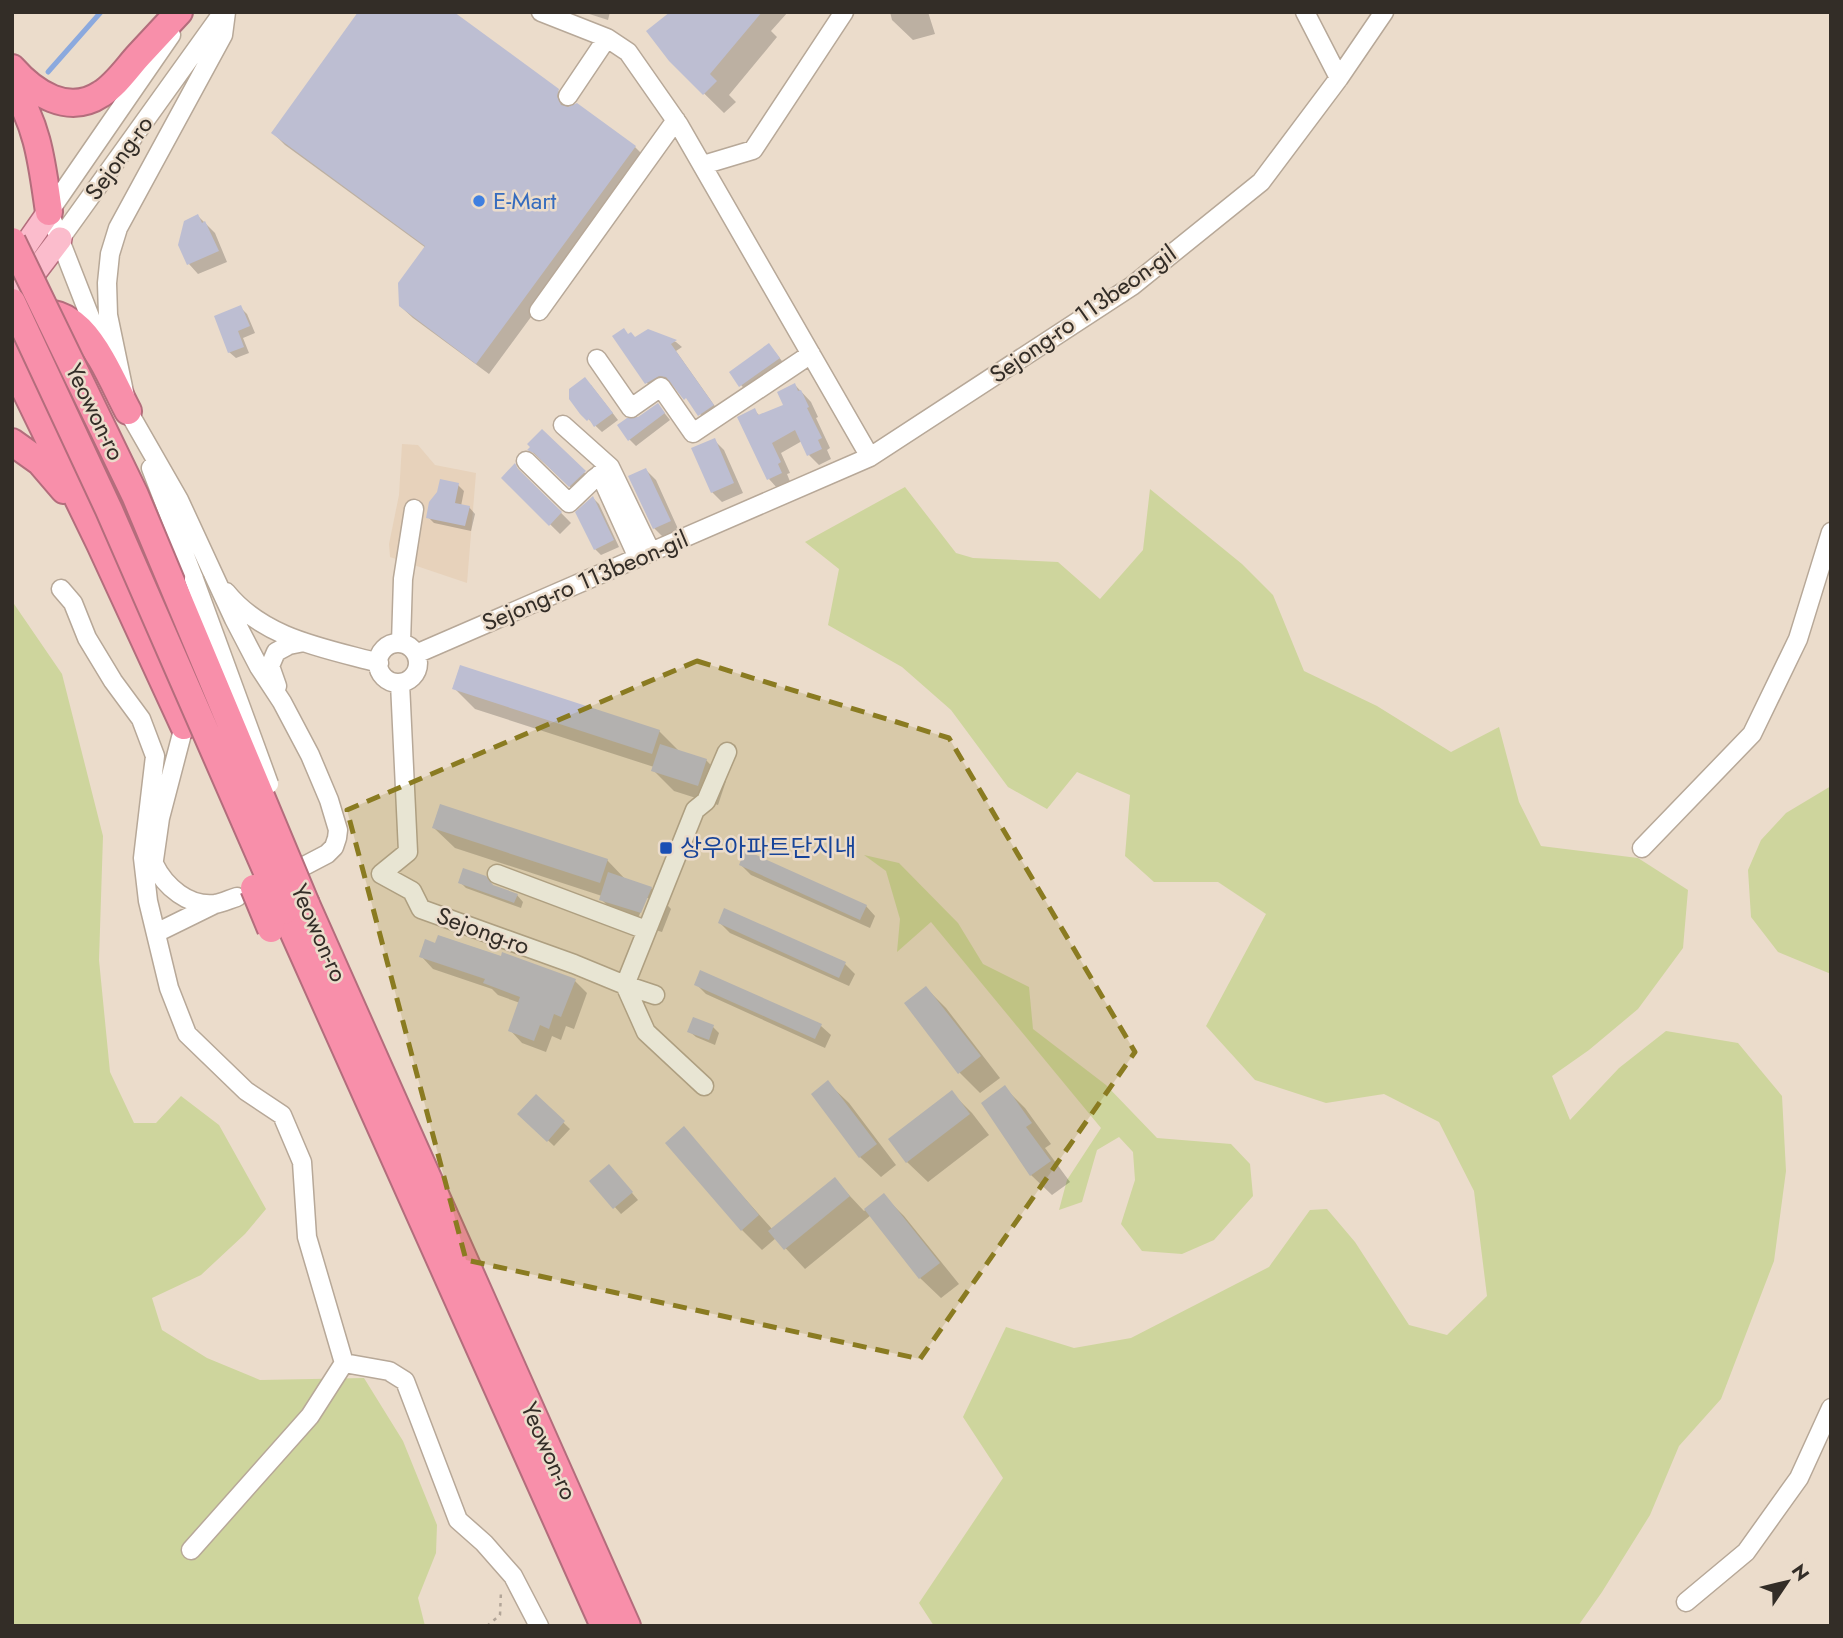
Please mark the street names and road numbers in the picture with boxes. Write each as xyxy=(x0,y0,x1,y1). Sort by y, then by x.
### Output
street label: Sejong-ro xyxy=(76,108,161,207)
street label: Sejong-ro 113beon-gil xyxy=(982,236,1183,391)
street label: Yeowon-ro xyxy=(57,357,134,466)
street label: Sejong-ro 113beon-gil xyxy=(476,521,693,640)
street label: Yeowon-ro xyxy=(282,878,357,987)
street label: Sejong-ro xyxy=(432,898,535,964)
street label: Yeowon-ro xyxy=(512,1396,587,1505)

